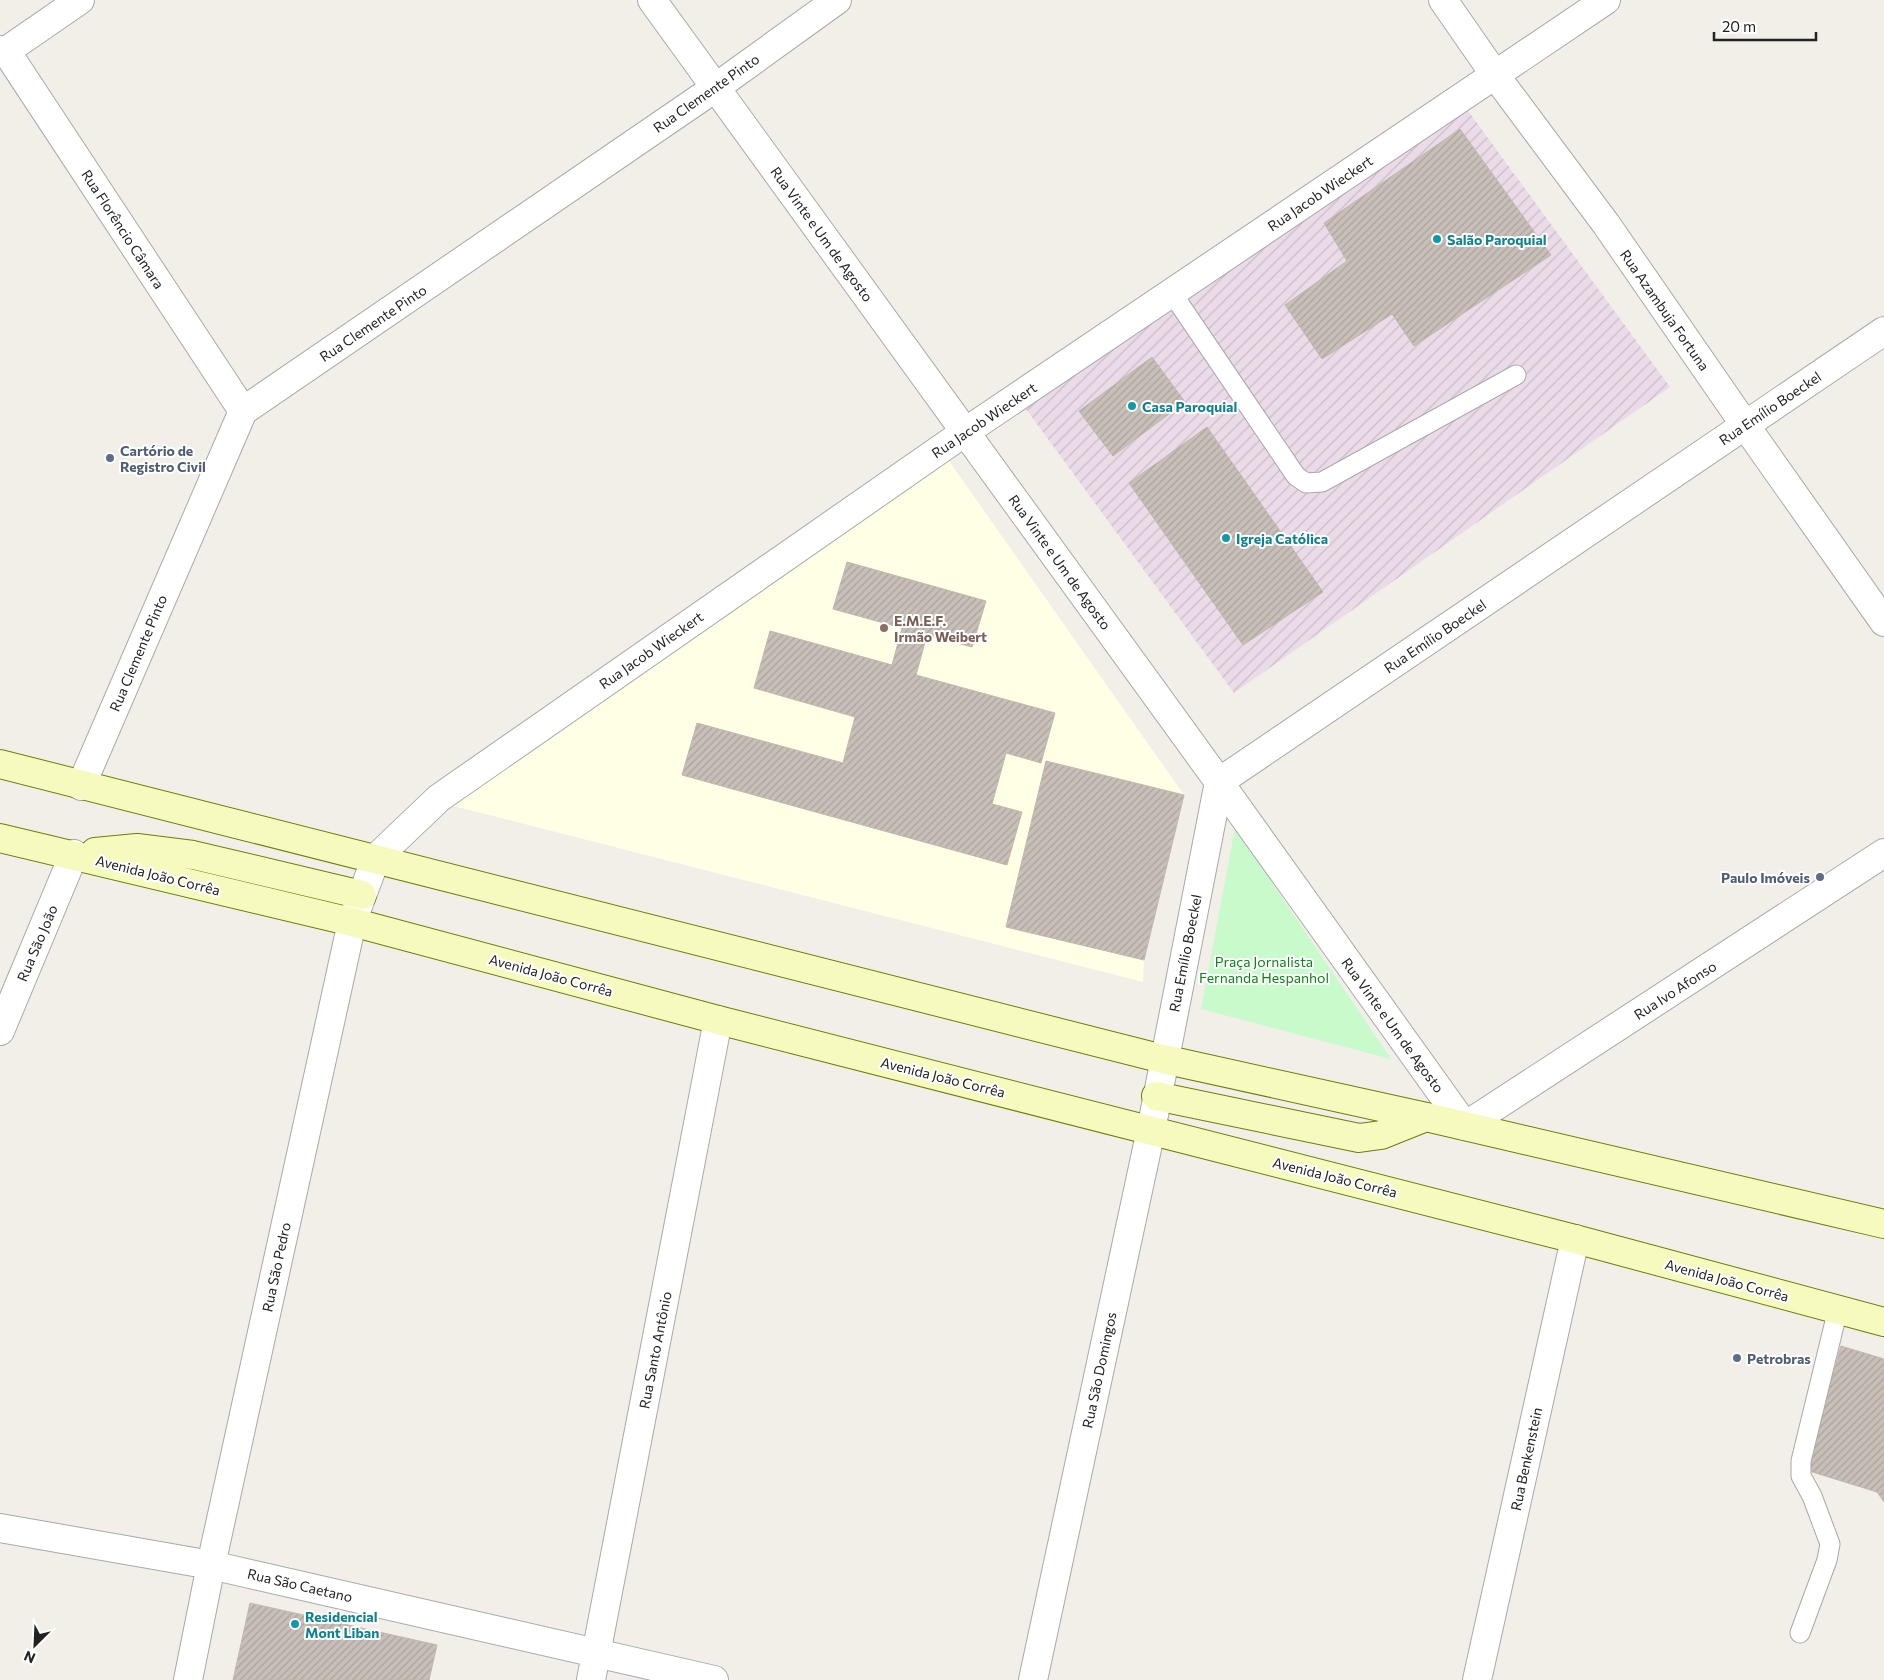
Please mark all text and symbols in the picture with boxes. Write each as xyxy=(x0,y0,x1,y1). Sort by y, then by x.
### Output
scale bar xyxy=(1714,10,1816,42)
text: 20 m xyxy=(1722,17,1756,35)
street label: Rua Clemente Pinto xyxy=(650,50,762,136)
street label: Rua Jacob Wieckert xyxy=(1264,151,1376,234)
street label: Rua Vinte e Um de Agosto xyxy=(767,163,877,305)
street label: Rua Florêncio Câmara xyxy=(78,166,168,292)
place label: Salão Paroquial xyxy=(1447,231,1547,248)
marker: Salão Paroquial xyxy=(1431,233,1443,245)
street label: Rua Azambuja Fortuna xyxy=(1617,246,1713,374)
street label: Rua Clemente Pinto xyxy=(316,281,430,365)
street label: Rua Emílio Boeckel xyxy=(1716,368,1824,448)
street label: Rua Jacob Wieckert xyxy=(928,378,1040,461)
place label: Casa Paroquial xyxy=(1142,398,1237,415)
marker: Casa Paroquial xyxy=(1126,400,1138,412)
place label: Cartório de Registro Civil xyxy=(120,442,206,475)
marker: Cartório de Registro Civil xyxy=(104,452,116,464)
street label: Rua Vinte e Um de Agosto xyxy=(1005,491,1115,633)
place label: Igreja Católica xyxy=(1236,530,1328,547)
marker: Igreja Católica xyxy=(1220,532,1232,544)
street label: Rua Clemente Pinto xyxy=(106,592,170,714)
street label: Rua Emílio Boeckel xyxy=(1381,596,1489,676)
street label: Rua Jacob Wieckert xyxy=(596,608,706,692)
place label: E.M.E.F. Irmão Weibert xyxy=(894,612,987,645)
marker: E.M.E.F. Irmão Weibert xyxy=(878,622,890,634)
street label: Avenida João Corrêa xyxy=(94,851,222,899)
place label: Paulo Imóveis xyxy=(1721,869,1810,886)
marker: Paulo Imóveis xyxy=(1814,871,1826,883)
street label: Rua Emílio Boeckel xyxy=(1165,893,1205,1013)
street label: Rua São João xyxy=(13,902,61,984)
street label: Avenida João Corrêa xyxy=(487,950,615,1000)
park label: Praça Jornalista Fernanda Hespanhol xyxy=(1199,953,1329,986)
street label: Rua Vinte e Um de Agosto xyxy=(1338,954,1448,1096)
street label: Rua Ivo Afonso xyxy=(1631,957,1719,1023)
street label: Avenida João Corrêa xyxy=(879,1053,1007,1101)
street label: Avenida João Corrêa xyxy=(1271,1153,1399,1201)
street label: Rua São Pedro xyxy=(258,1221,294,1313)
street label: Avenida João Corrêa xyxy=(1663,1255,1791,1305)
street label: Rua Santo Antônio xyxy=(635,1290,675,1410)
street label: Rua São Domingos xyxy=(1078,1310,1120,1430)
place label: Petrobras xyxy=(1747,1350,1811,1367)
marker: Petrobras xyxy=(1731,1352,1743,1364)
street label: Rua Benkenstein xyxy=(1507,1406,1545,1512)
street label: Rua São Caetano xyxy=(246,1565,354,1605)
place label: Residencial Mont Liban xyxy=(305,1608,379,1641)
marker: Residencial Mont Liban xyxy=(289,1618,301,1630)
north arrow xyxy=(10,1620,60,1670)
text: N xyxy=(21,1647,38,1667)

